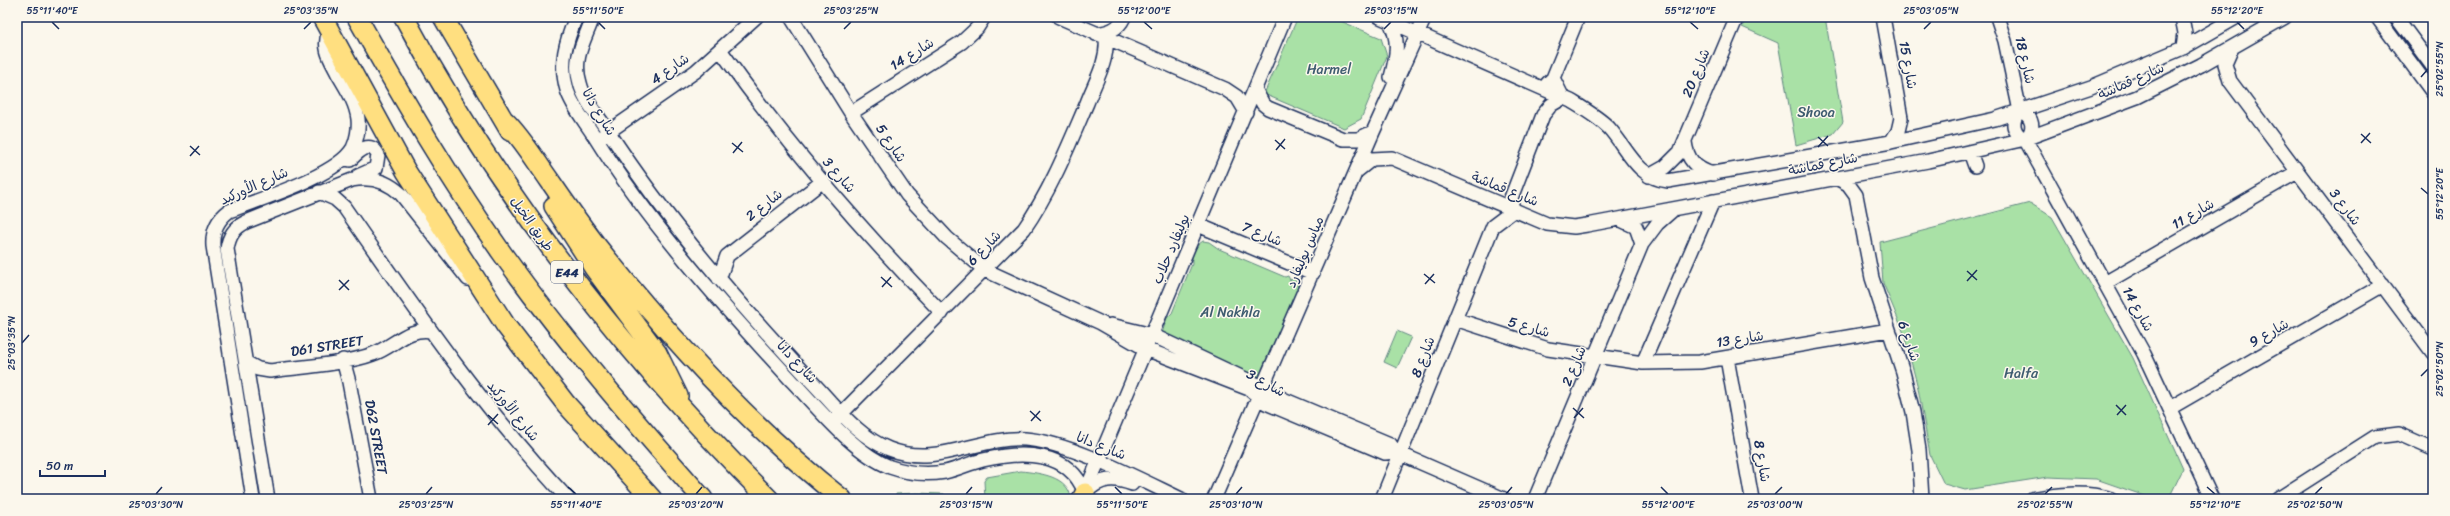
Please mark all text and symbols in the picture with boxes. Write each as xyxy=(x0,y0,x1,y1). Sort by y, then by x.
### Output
text: 55°11'40"E xyxy=(26,2,79,20)
text: 25°03'35"N xyxy=(284,2,338,20)
text: 55°11'50"E xyxy=(573,2,625,20)
text: 25°03'25"N xyxy=(824,2,878,20)
text: 55°12'00"E xyxy=(1118,2,1172,20)
text: 25°03'15"N xyxy=(1364,2,1418,20)
text: 55°12'10"E xyxy=(1665,2,1717,20)
text: 25°03'05"N xyxy=(1903,2,1959,20)
text: 55°12'20"E xyxy=(2211,2,2264,20)
street label: شارع 14 xyxy=(885,30,939,78)
street label: شارع 18 xyxy=(2007,34,2043,86)
street label: شارع 15 xyxy=(1891,39,1925,91)
text: 25°02'55"N xyxy=(2431,41,2449,97)
street label: شارع 20 xyxy=(1675,45,1717,101)
street label: شارع 4 xyxy=(645,47,695,91)
street label: شارع قماشة xyxy=(2094,55,2168,107)
park label: Harmel xyxy=(1307,57,1352,82)
street label: شارع دانا xyxy=(575,83,623,141)
park label: Shooa xyxy=(1797,100,1835,125)
street label: شارع 5 xyxy=(869,118,913,168)
street label: شارع قماشة xyxy=(1786,145,1860,183)
street label: شارع 3 xyxy=(816,151,862,199)
street label: شارع الأوركيد xyxy=(215,160,293,212)
street label: شارع قماشة xyxy=(1468,164,1542,214)
text: 55°12'20"E xyxy=(2431,167,2449,220)
street label: شارع 2 xyxy=(740,182,788,228)
street label: شارع 3 xyxy=(2322,183,2368,231)
street label: طريق الخيل xyxy=(504,191,560,257)
street label: شارع 11 xyxy=(2167,192,2219,236)
street label: بوليفارد حلاب xyxy=(1145,210,1197,288)
street label: مياس بوليفارد xyxy=(1279,212,1331,292)
street label: شارع 7 xyxy=(1238,214,1286,254)
street label: شارع 6 xyxy=(960,224,1008,272)
road number: E44 xyxy=(551,261,583,283)
street label: شارع 14 xyxy=(2115,282,2161,336)
park label: Al Nakhla xyxy=(1199,300,1261,325)
street label: شارع 5 xyxy=(1505,309,1553,345)
street label: شارع 9 xyxy=(2244,312,2294,354)
text: 25°03'35"N xyxy=(3,316,21,370)
street label: شارع 6 xyxy=(1890,317,1928,365)
street label: شارع 13 xyxy=(1715,323,1765,355)
street label: D61 STREET xyxy=(289,328,367,364)
street label: شارع 8 xyxy=(1404,333,1442,381)
street label: شارع دانا xyxy=(770,334,824,390)
text: 25°02'50"N xyxy=(2431,341,2449,397)
street label: شارع 2 xyxy=(1554,342,1594,390)
park label: Halfa xyxy=(2004,361,2039,386)
street label: شارع 3 xyxy=(1242,362,1290,404)
street label: شارع الأوركيد xyxy=(480,375,546,447)
street label: D62 STREET xyxy=(357,398,395,478)
street label: شارع دانا xyxy=(1072,425,1130,467)
street label: شارع 8 xyxy=(1746,438,1778,484)
scale bar xyxy=(40,452,105,478)
text: 50 m xyxy=(46,455,73,477)
text: 25°03'30"N xyxy=(129,496,183,514)
text: 25°03'25"N xyxy=(399,496,453,514)
text: 55°11'40"E xyxy=(550,496,603,514)
text: 25°03'20"N xyxy=(669,496,723,514)
text: 25°03'15"N xyxy=(939,496,993,514)
text: 55°11'50"E xyxy=(1097,496,1149,514)
text: 25°03'10"N xyxy=(1209,496,1263,514)
text: 25°03'05"N xyxy=(1478,496,1534,514)
text: 55°12'00"E xyxy=(1642,496,1696,514)
text: 25°03'00"N xyxy=(1747,496,1803,514)
text: 25°02'55"N xyxy=(2017,496,2073,514)
text: 55°12'10"E xyxy=(2190,496,2242,514)
text: 25°02'50"N xyxy=(2287,496,2343,514)

